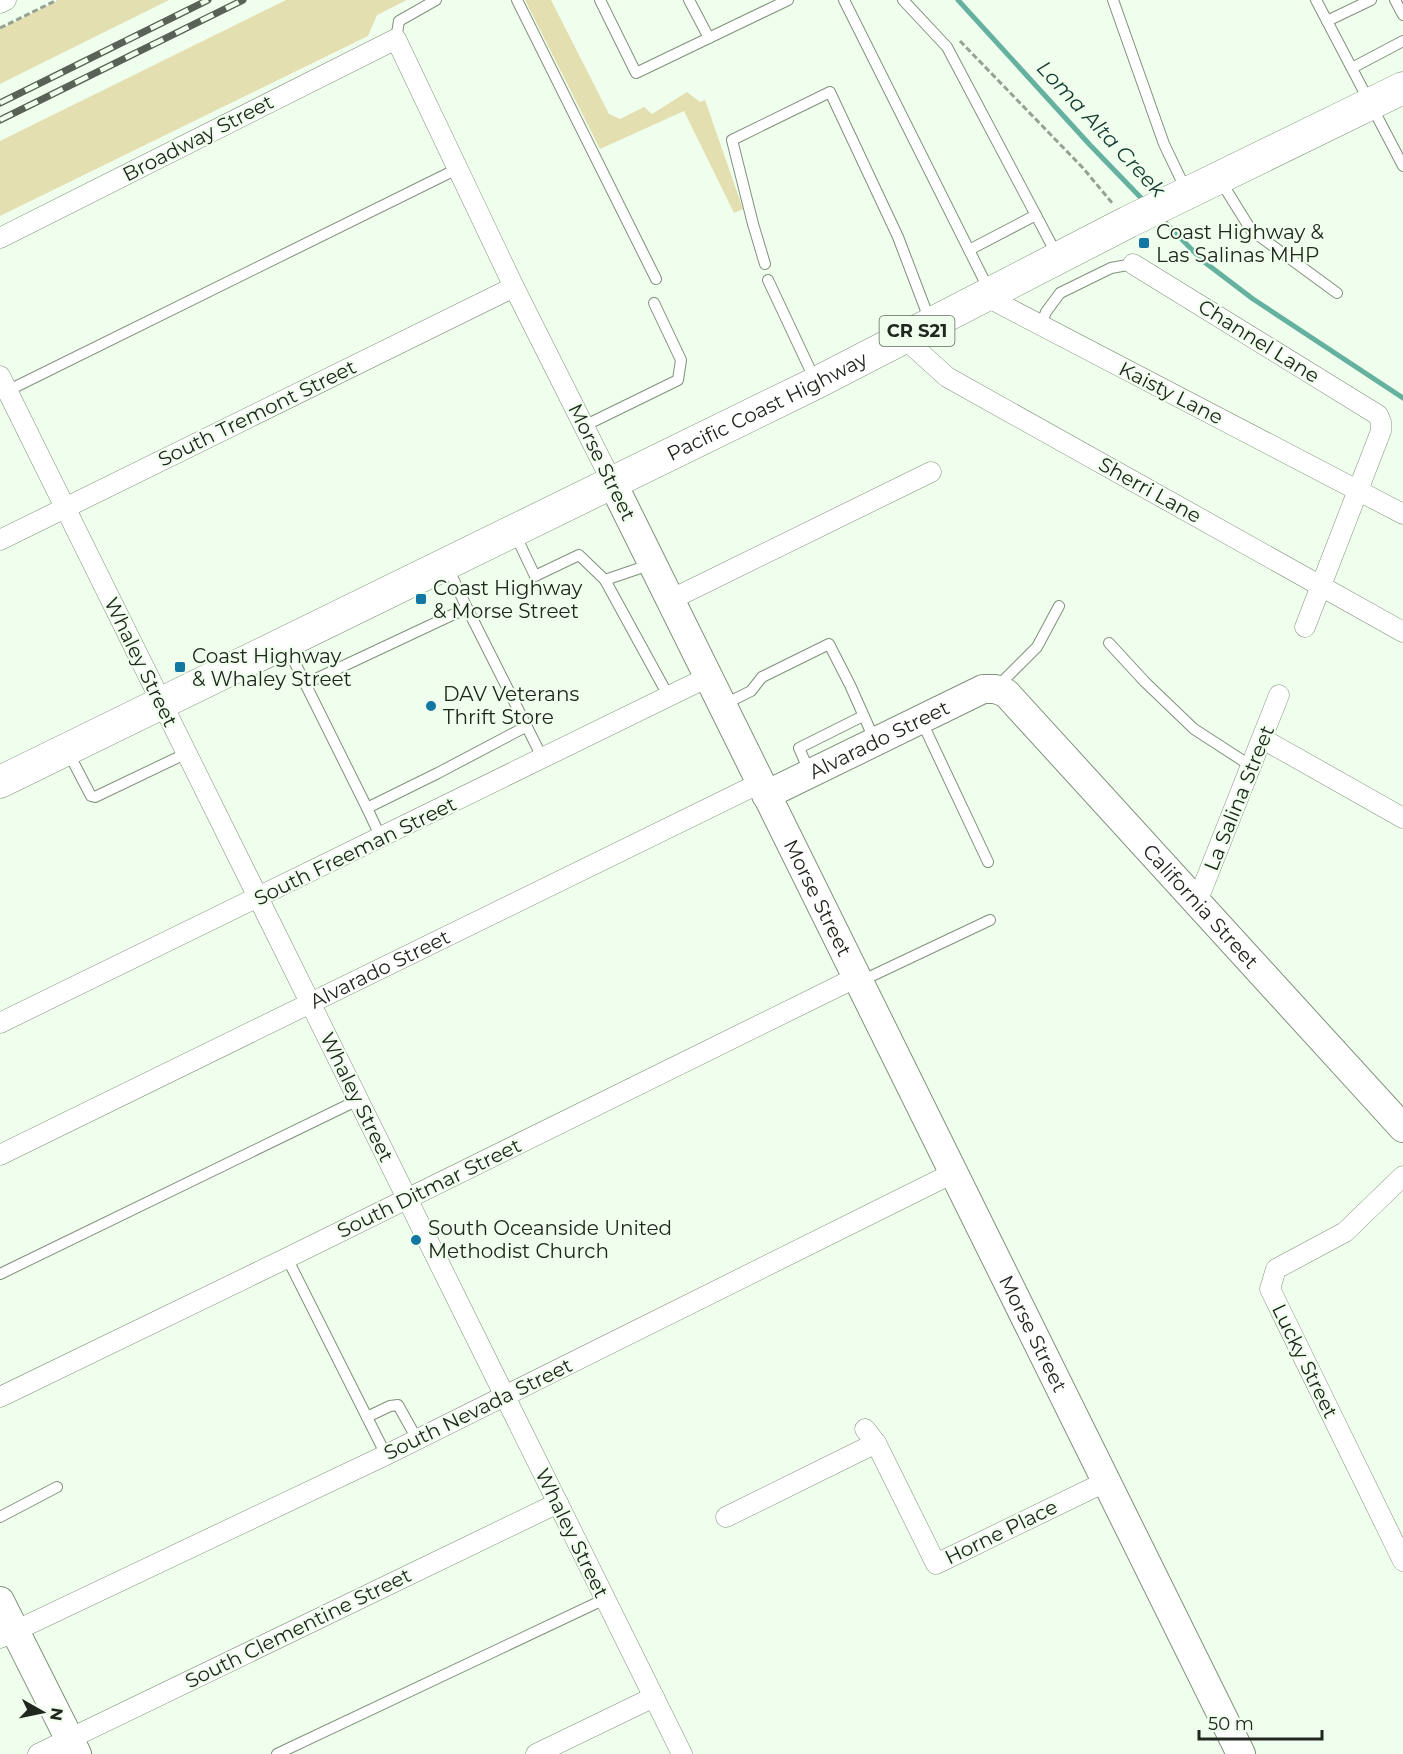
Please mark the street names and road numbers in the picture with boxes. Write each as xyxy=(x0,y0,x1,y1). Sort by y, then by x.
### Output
street label: Broadway Street xyxy=(119,90,277,186)
street label: Channel Lane xyxy=(1194,294,1324,388)
road number: CR S21 xyxy=(880,316,954,346)
street label: Pacific Coast Highway xyxy=(663,347,871,466)
street label: South Tremont Street xyxy=(154,355,360,471)
street label: Kaisty Lane xyxy=(1115,357,1227,429)
street label: Morse Street xyxy=(563,400,641,524)
street label: Sherri Lane xyxy=(1095,452,1205,528)
street label: Whaley Street xyxy=(99,593,183,731)
street label: Alvarado Street xyxy=(805,695,953,784)
street label: La Salina Street xyxy=(1199,722,1279,874)
street label: South Freeman Street xyxy=(250,792,460,910)
street label: Morse Street xyxy=(779,836,857,960)
street label: California Street xyxy=(1138,839,1264,974)
street label: Alvarado Street xyxy=(306,925,454,1013)
street label: Whaley Street xyxy=(315,1028,399,1166)
street label: South Ditmar Street xyxy=(333,1133,525,1243)
street label: Morse Street xyxy=(994,1271,1072,1396)
street label: Lucky Street xyxy=(1267,1300,1343,1422)
street label: South Nevada Street xyxy=(380,1353,576,1465)
street label: Whaley Street xyxy=(530,1464,614,1602)
street label: Horne Place xyxy=(941,1494,1061,1570)
street label: South Clementine Street xyxy=(181,1563,415,1693)

